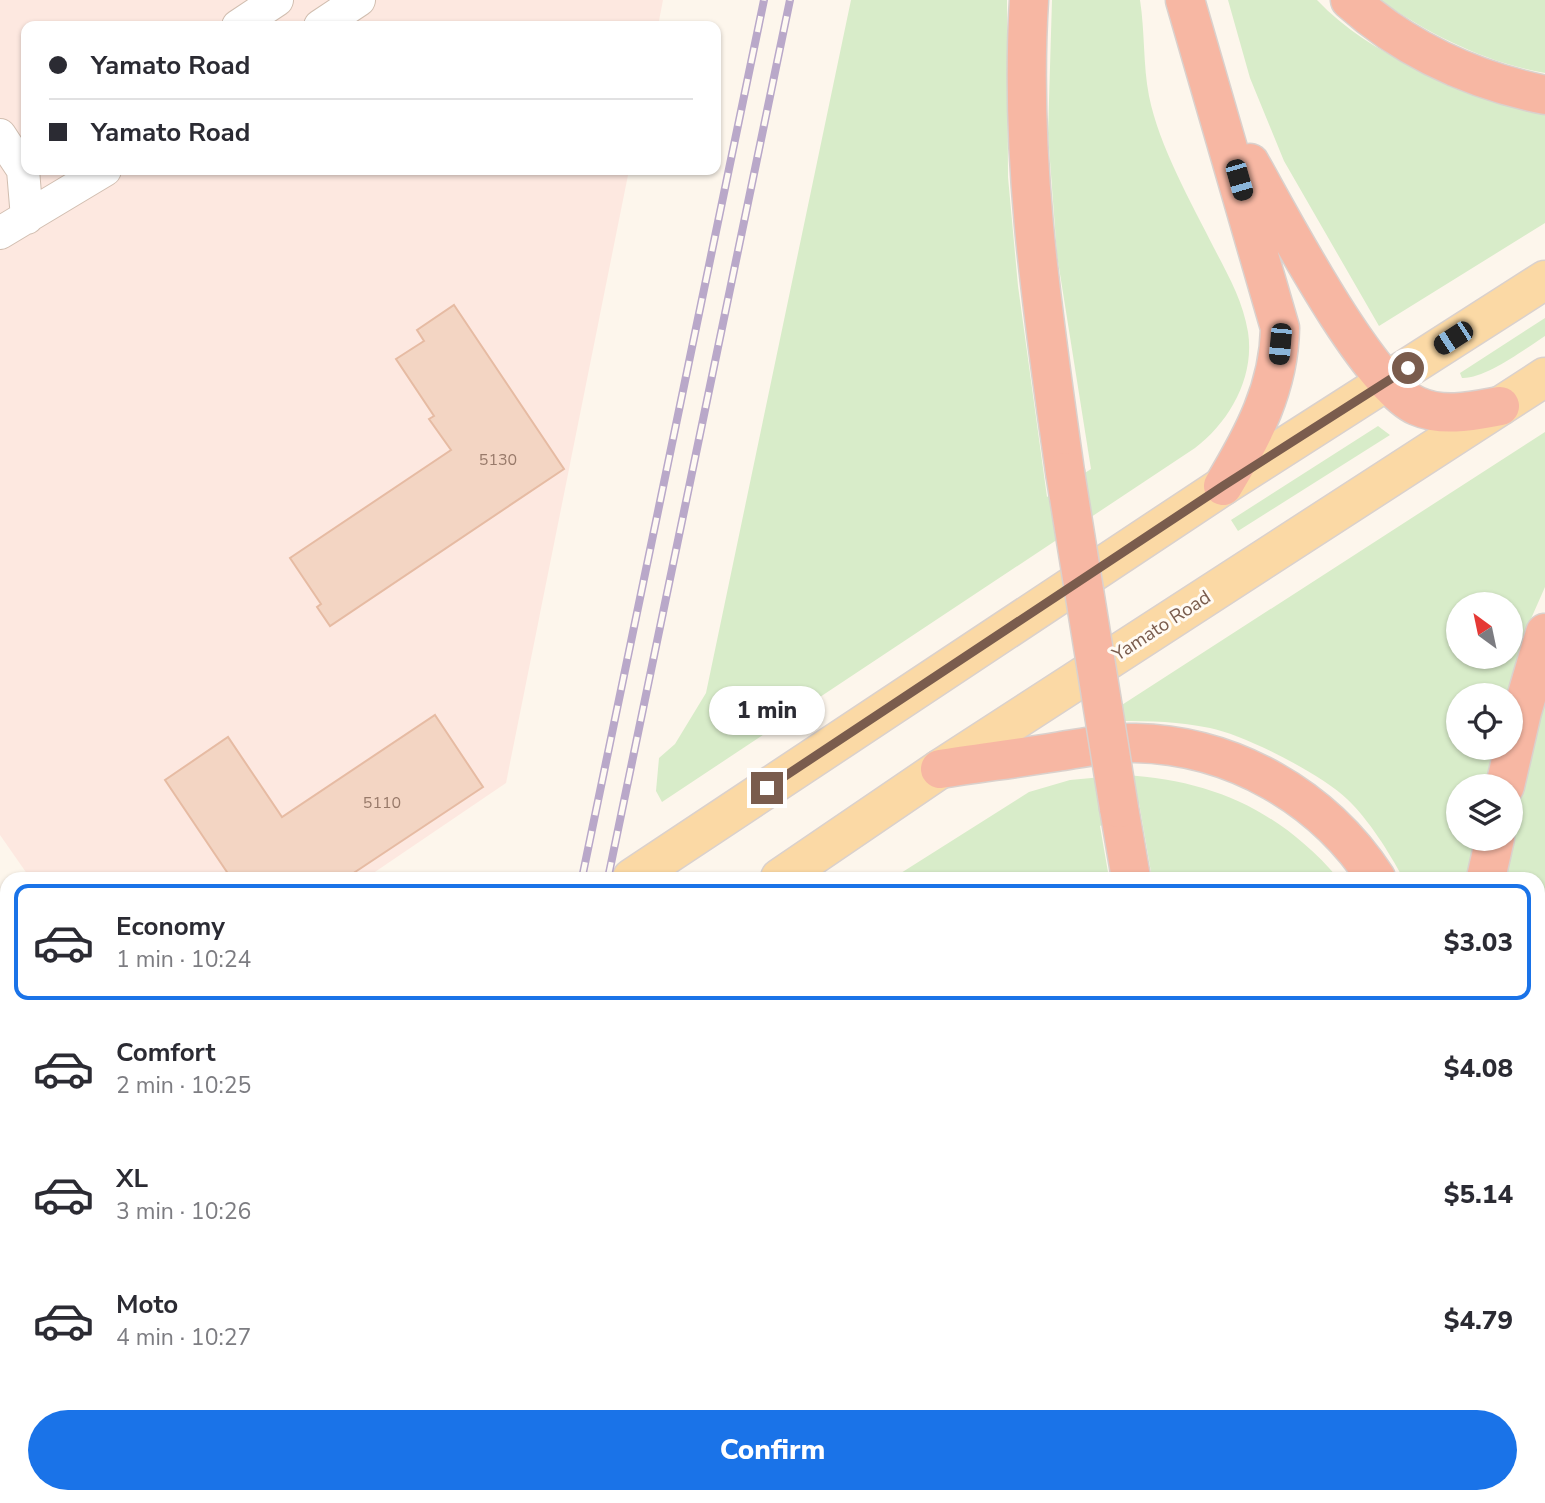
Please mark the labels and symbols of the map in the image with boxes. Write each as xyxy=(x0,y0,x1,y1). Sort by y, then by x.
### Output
car xyxy=(1224,157,1255,203)
car xyxy=(1430,318,1477,358)
car xyxy=(1268,322,1293,366)
route start xyxy=(1392,352,1424,384)
house number: 5130 xyxy=(479,449,517,471)
street label: Yamato Road xyxy=(1106,584,1216,668)
north arrow xyxy=(1446,592,1522,668)
callout: 1 min xyxy=(709,686,825,736)
route end xyxy=(751,772,783,804)
house number: 5110 xyxy=(363,792,401,814)

